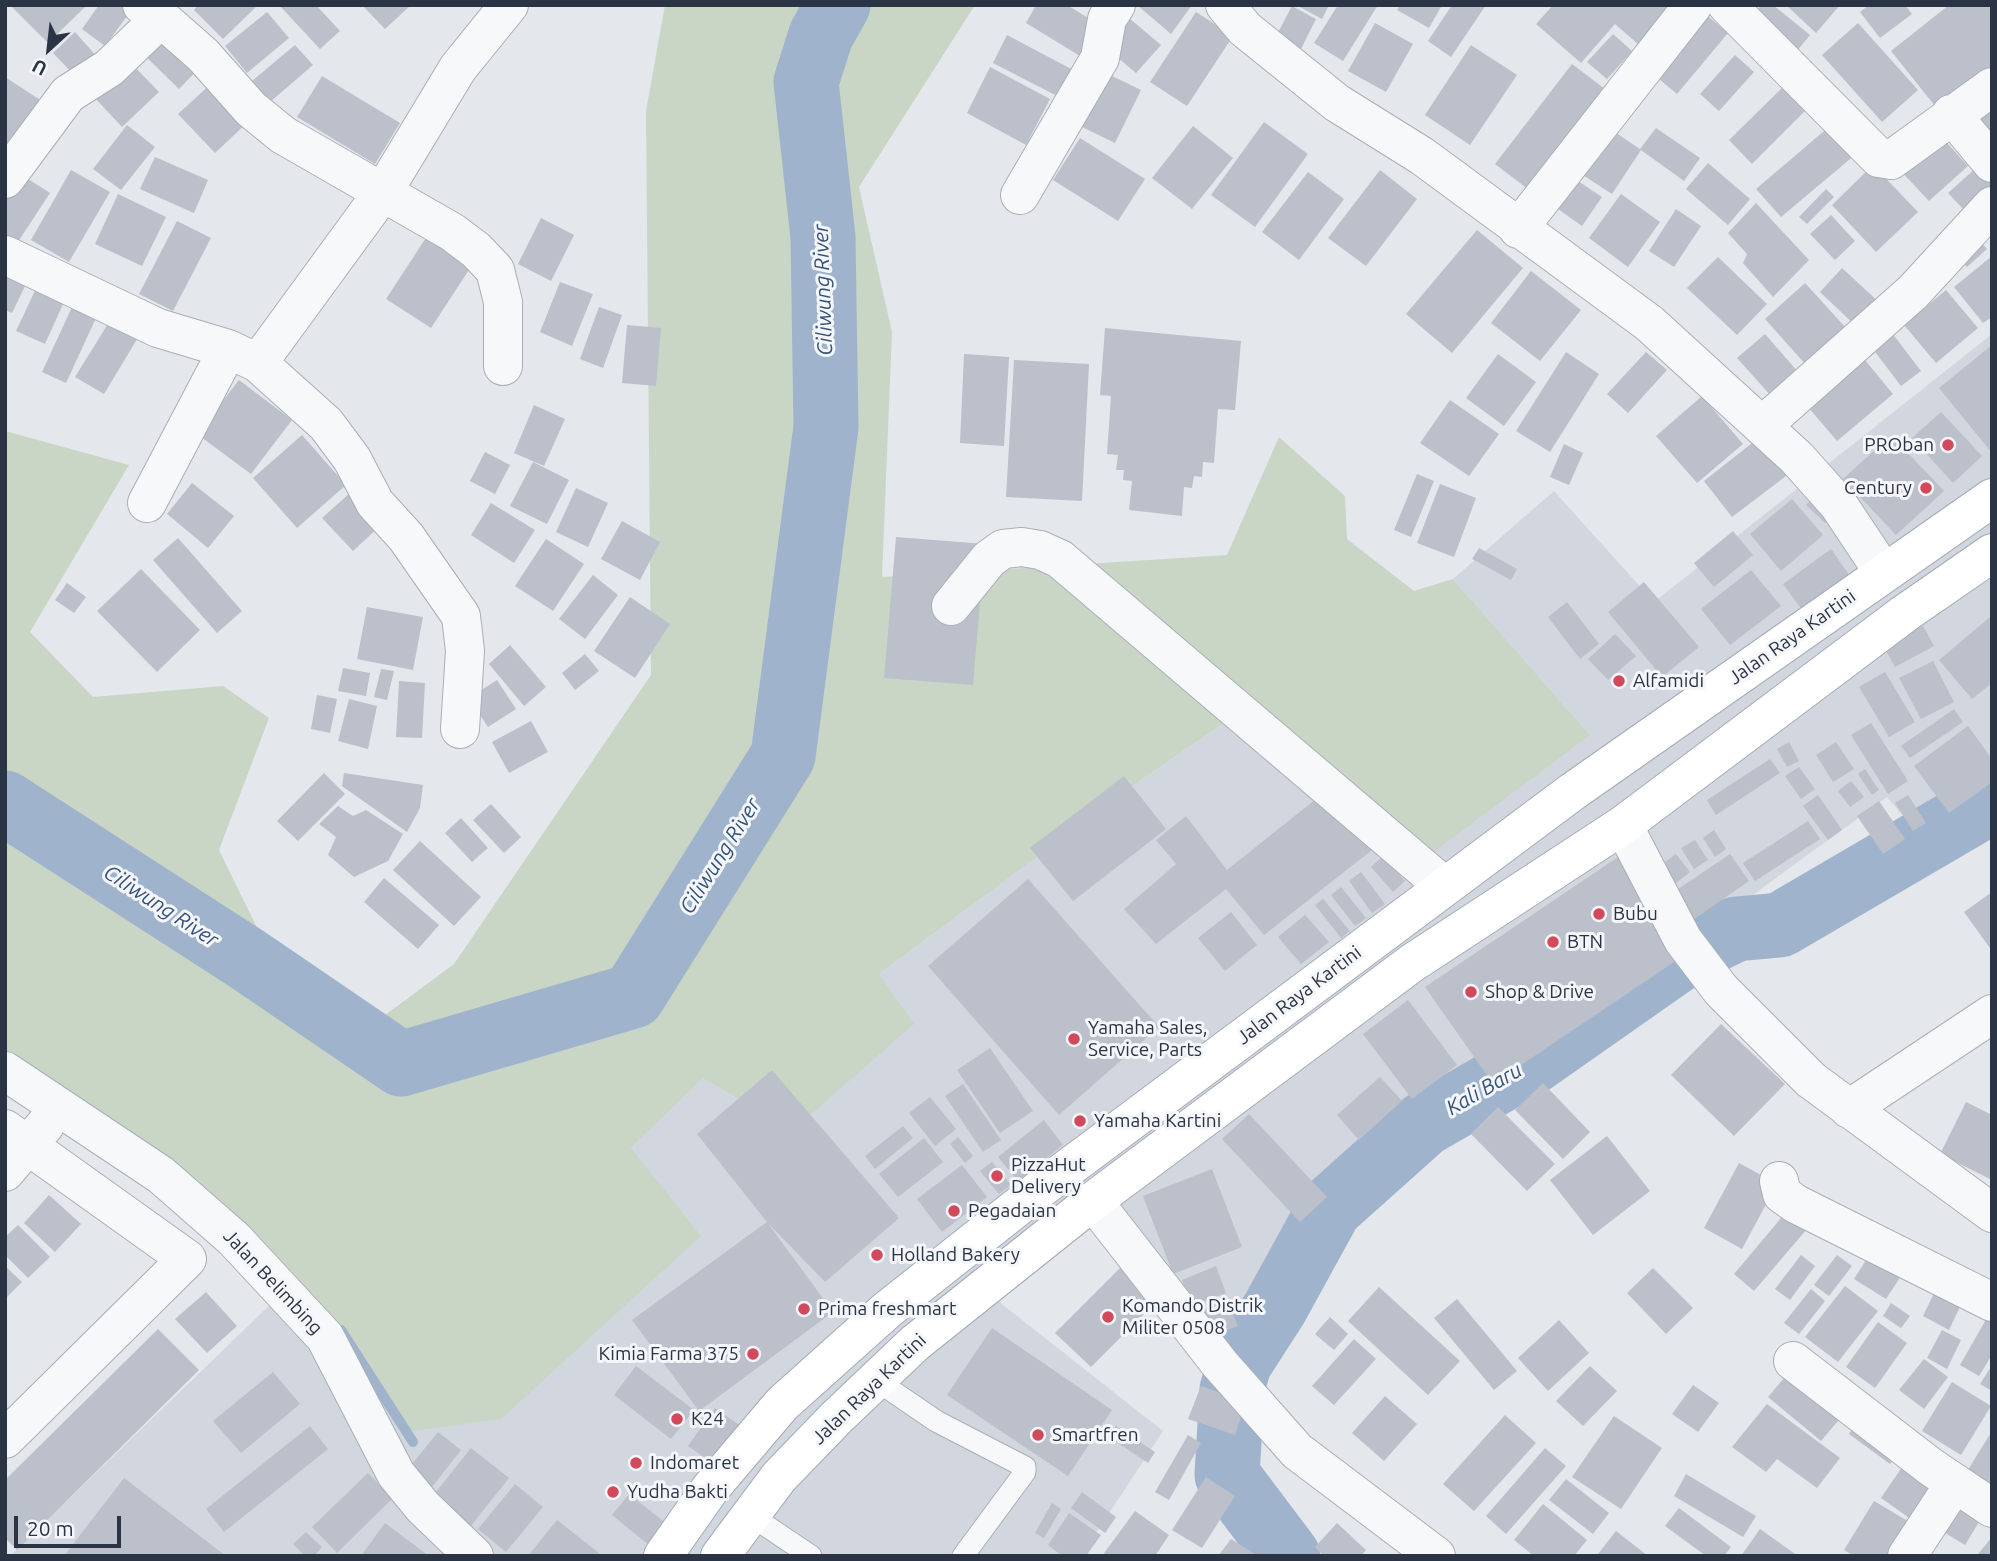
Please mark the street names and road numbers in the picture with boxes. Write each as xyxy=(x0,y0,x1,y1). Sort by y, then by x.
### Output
street label: Jalan Raya Kartini xyxy=(1724,585,1860,689)
street label: Jalan Raya Kartini xyxy=(1232,941,1366,1049)
street label: Jalan Belimbing xyxy=(219,1225,327,1339)
street label: Jalan Raya Kartini xyxy=(807,1329,931,1449)

